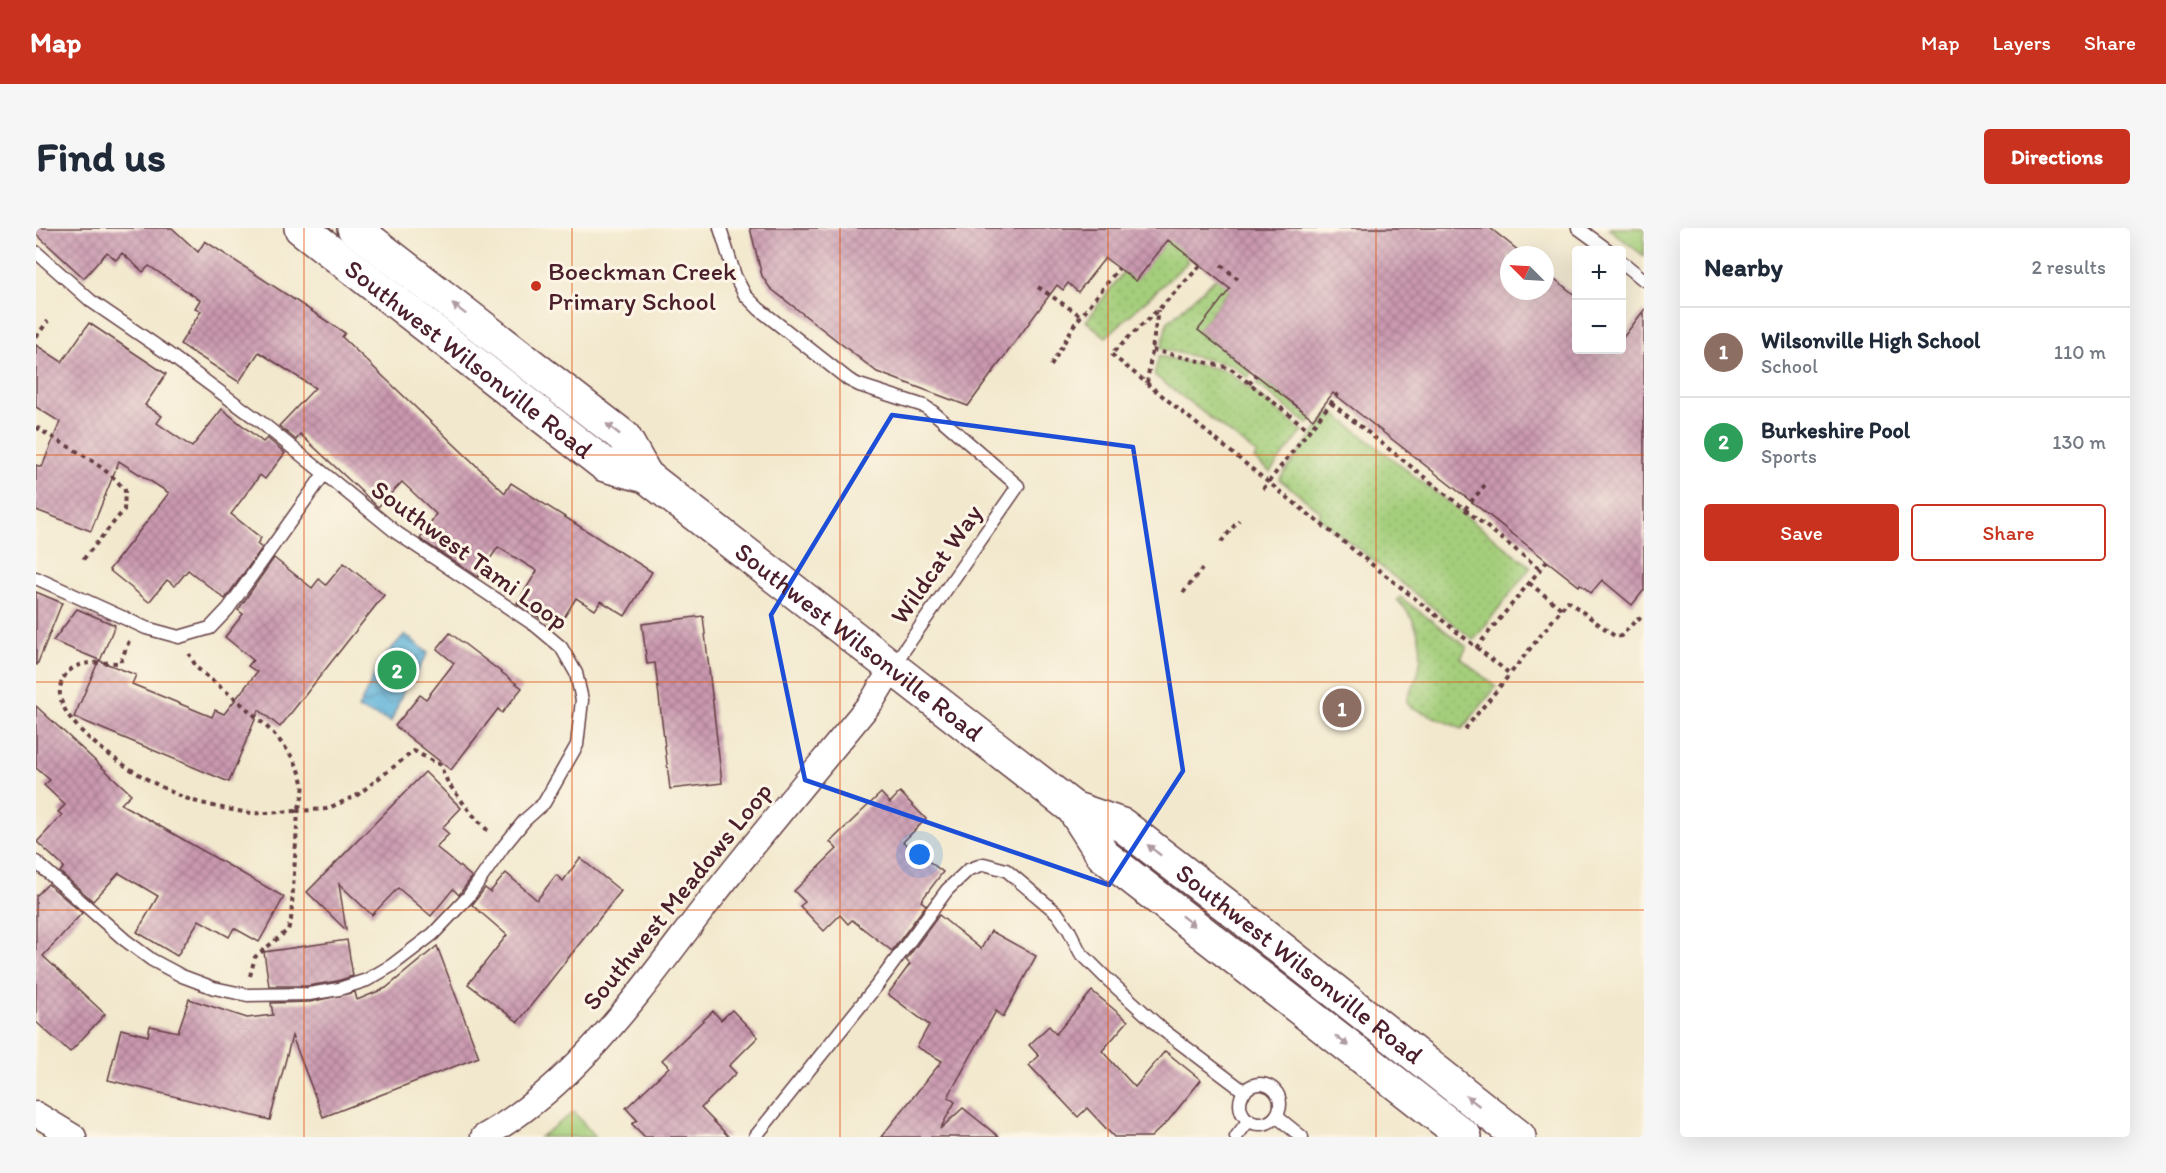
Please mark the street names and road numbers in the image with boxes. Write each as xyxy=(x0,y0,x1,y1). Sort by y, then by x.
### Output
street label: Southwest Wilsonville Road xyxy=(339,252,599,466)
street label: Southwest Tami Loop xyxy=(365,473,575,637)
street label: Wildcat Way xyxy=(883,498,989,630)
street label: Southwest Wilsonville Road xyxy=(729,535,990,748)
street label: Southwest Meadows Loop xyxy=(575,776,779,1016)
street label: Southwest Wilsonville Road xyxy=(1170,857,1430,1071)

